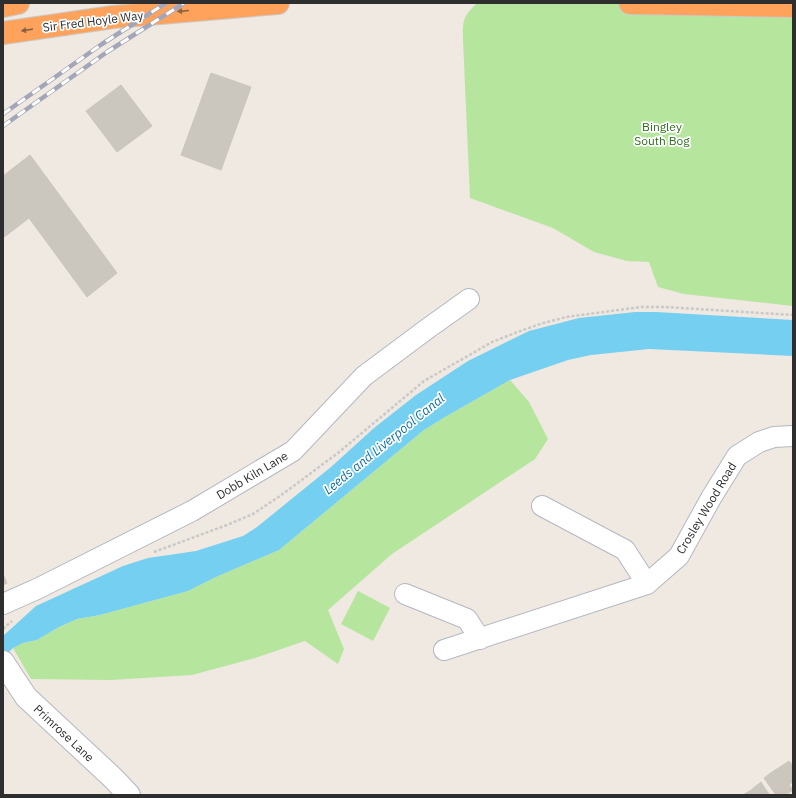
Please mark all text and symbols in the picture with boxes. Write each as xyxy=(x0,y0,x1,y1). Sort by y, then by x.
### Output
street label: Sir Fred Hoyle Way xyxy=(42,7,144,35)
one-way arrow xyxy=(177,8,189,15)
one-way arrow xyxy=(20,27,33,33)
park label: Bingley South Bog xyxy=(634,119,690,148)
water label: Leeds and Liverpool Canal xyxy=(320,390,448,498)
street label: Dobb Kiln Lane xyxy=(213,448,291,502)
street label: Crosley Wood Road xyxy=(673,459,739,557)
street label: Primrose Lane xyxy=(31,701,98,765)

